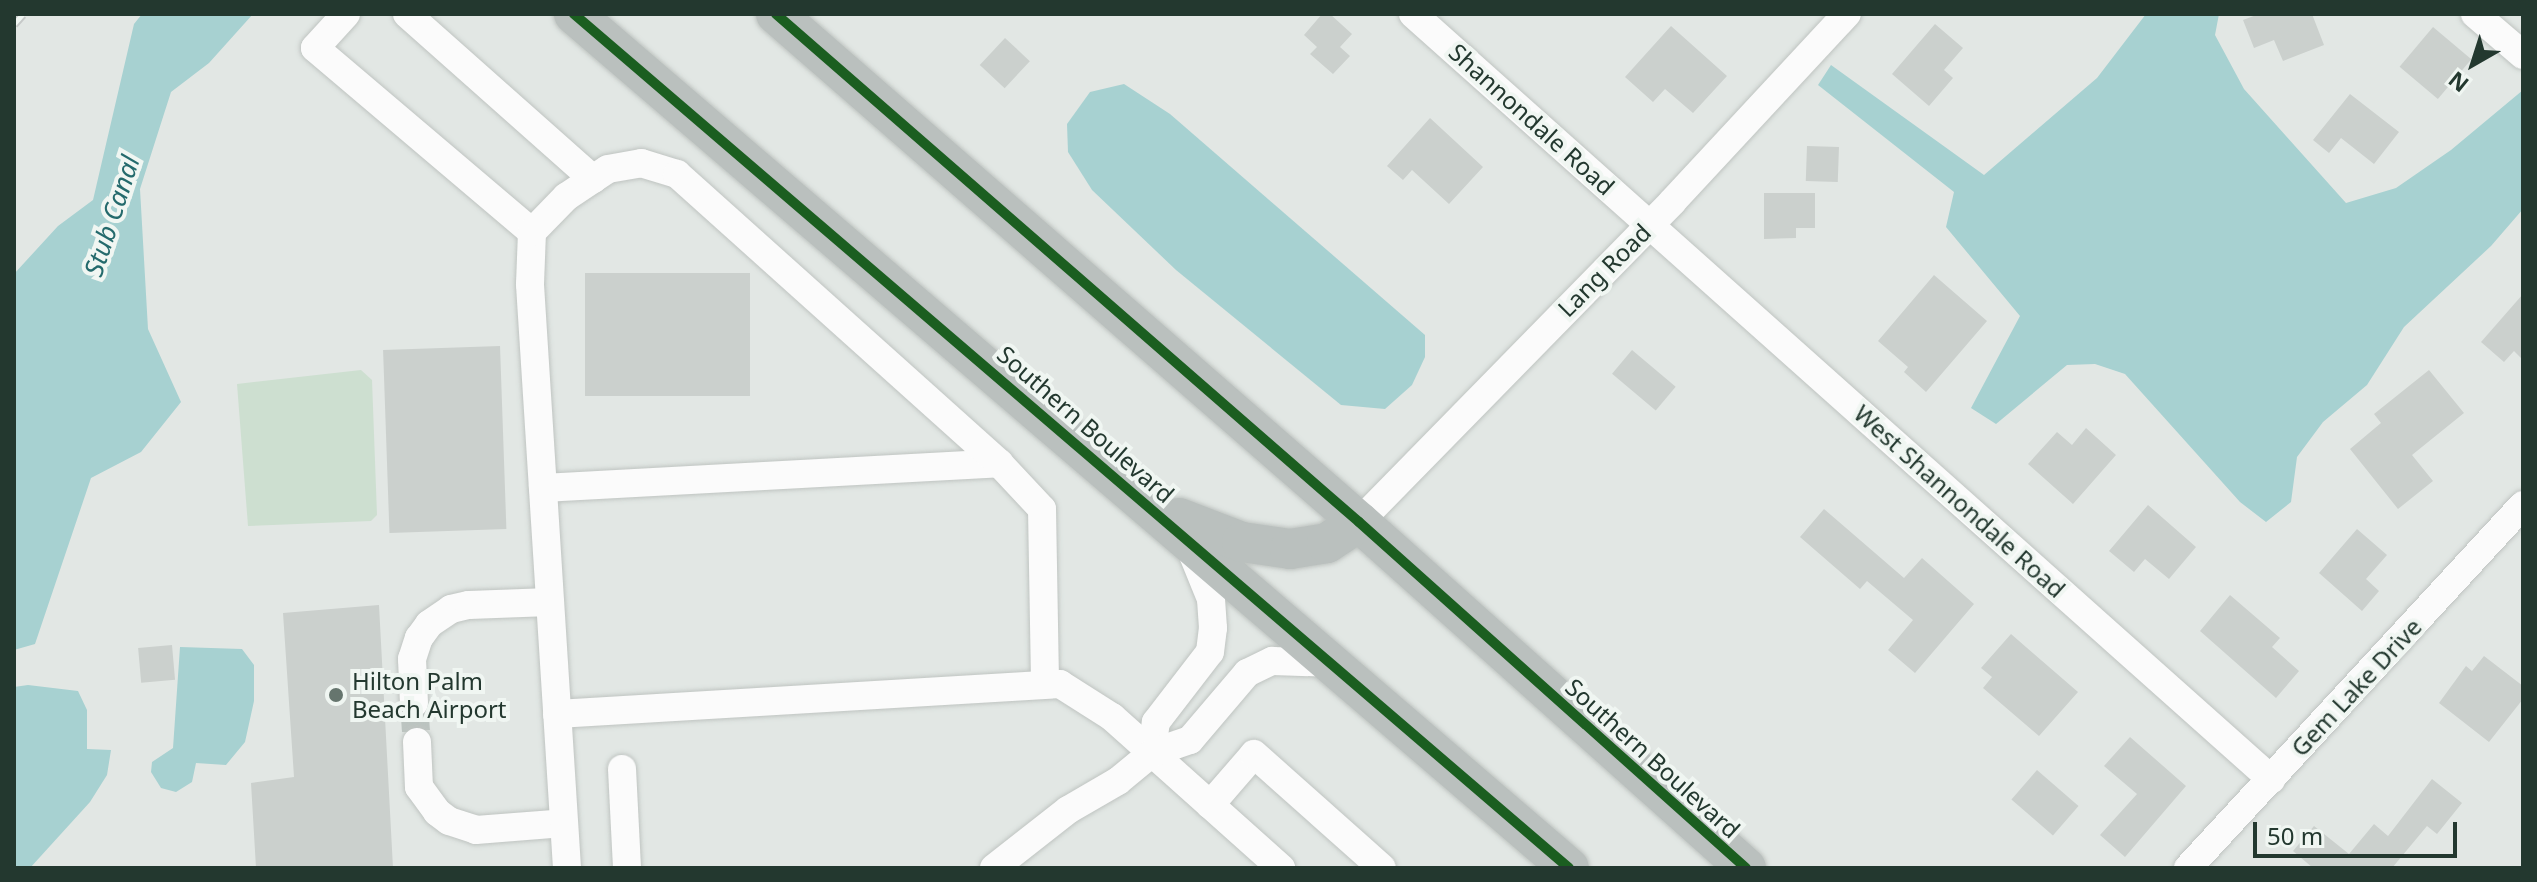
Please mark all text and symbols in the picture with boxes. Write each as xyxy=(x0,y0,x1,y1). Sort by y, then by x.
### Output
north arrow xyxy=(2433,24,2513,104)
street label: Shannondale Road xyxy=(1443,37,1621,201)
text: N xyxy=(2442,65,2474,100)
water label: Stub Canal xyxy=(78,152,146,280)
street label: Lang Road xyxy=(1552,218,1656,322)
street label: Southern Boulevard xyxy=(992,339,1180,509)
street label: West Shannondale Road xyxy=(1849,399,2071,603)
street label: Gem Lake Drive xyxy=(2285,612,2427,762)
place label: Hilton Palm Beach Airport xyxy=(352,667,506,723)
street label: Southern Boulevard xyxy=(1560,672,1746,844)
marker: Hilton Palm Beach Airport xyxy=(327,686,345,704)
scale bar xyxy=(2257,806,2461,856)
text: 50 m xyxy=(2267,819,2323,852)

